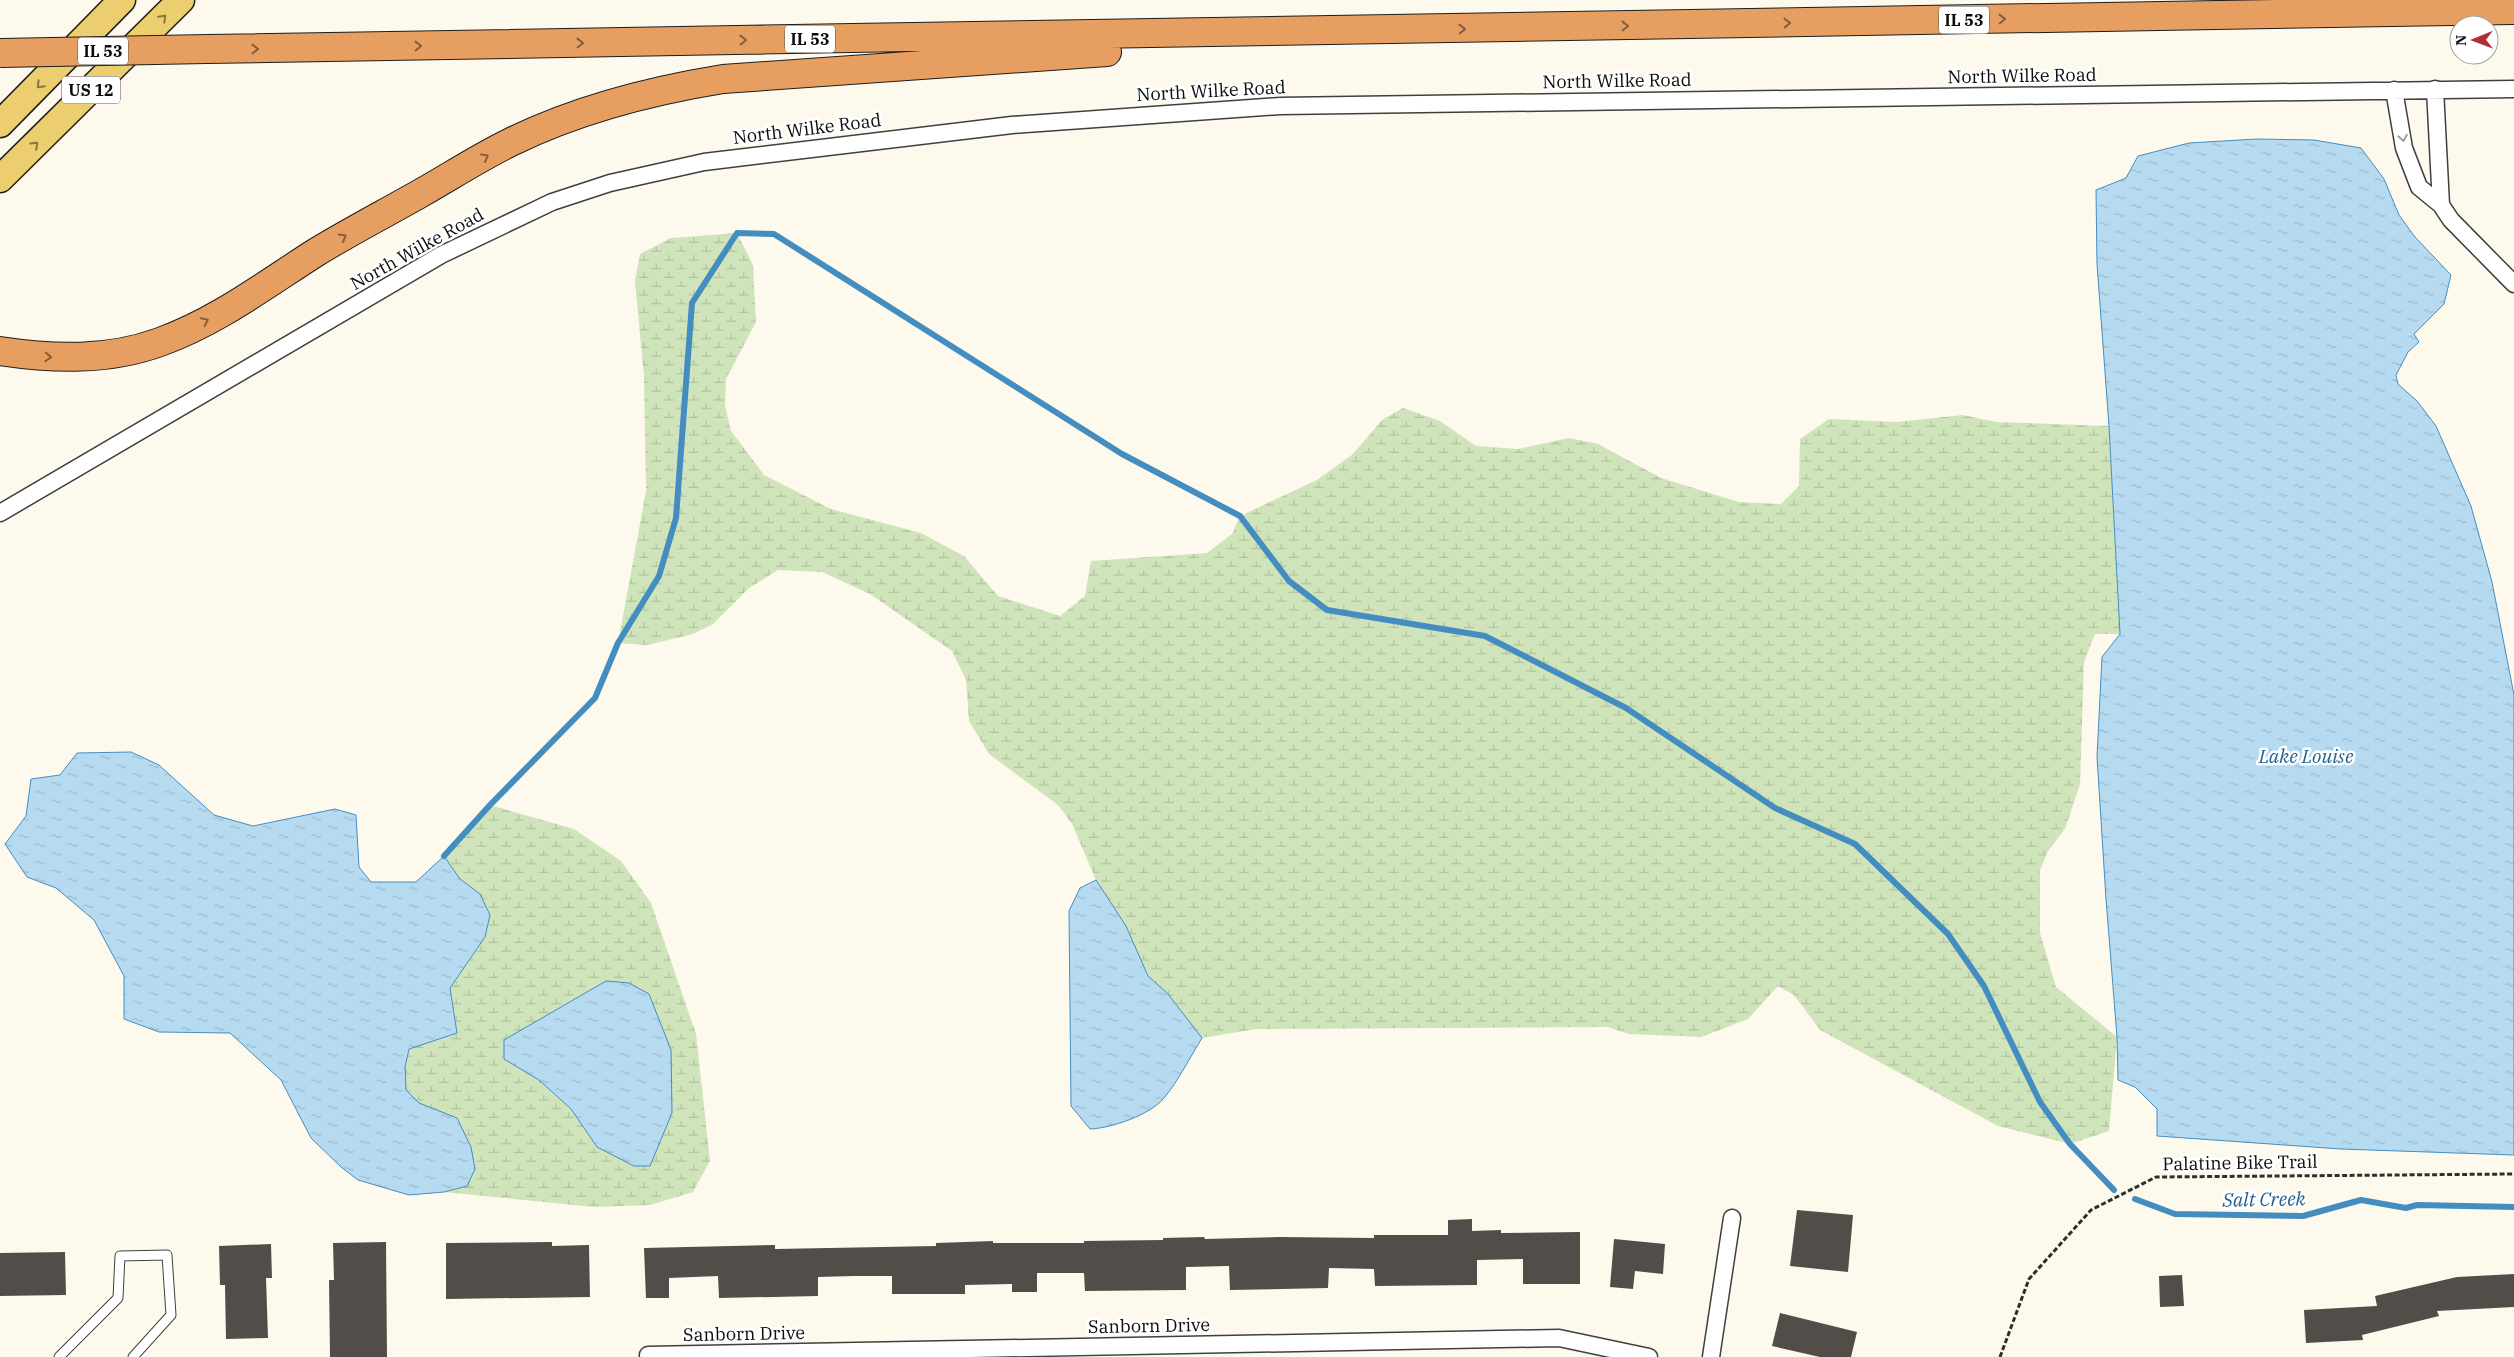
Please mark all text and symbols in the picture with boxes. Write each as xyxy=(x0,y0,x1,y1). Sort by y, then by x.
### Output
road number: IL 53 xyxy=(1939,6,1989,34)
one-way arrow xyxy=(1999,14,2007,24)
one-way arrow xyxy=(157,15,166,24)
north arrow xyxy=(2449,15,2499,65)
one-way arrow xyxy=(1784,18,1792,28)
one-way arrow xyxy=(1622,21,1629,31)
one-way arrow xyxy=(1459,23,1467,34)
road number: IL 53 xyxy=(785,26,835,52)
one-way arrow xyxy=(739,35,747,46)
text: N xyxy=(2452,35,2470,46)
road number: IL 53 xyxy=(78,37,128,64)
one-way arrow xyxy=(577,38,585,48)
one-way arrow xyxy=(414,41,422,51)
one-way arrow xyxy=(252,43,260,54)
street label: North Wilke Road xyxy=(1947,63,2097,88)
street label: North Wilke Road xyxy=(1542,68,1692,93)
street label: North Wilke Road xyxy=(1136,75,1286,106)
road number: US 12 xyxy=(62,76,120,104)
one-way arrow xyxy=(37,80,46,89)
street label: North Wilke Road xyxy=(731,108,882,149)
one-way arrow xyxy=(2397,134,2407,142)
one-way arrow xyxy=(30,142,39,151)
one-way arrow xyxy=(479,153,488,163)
street label: North Wilke Road xyxy=(346,202,488,295)
one-way arrow xyxy=(338,233,347,243)
one-way arrow xyxy=(199,318,208,328)
one-way arrow xyxy=(44,352,52,363)
water label: Lake Louise xyxy=(2258,744,2354,768)
street label: Palatine Bike Trail xyxy=(2162,1150,2318,1175)
water label: Salt Creek xyxy=(2221,1186,2307,1212)
street label: Sanborn Drive xyxy=(1088,1313,1210,1338)
street label: Sanborn Drive xyxy=(683,1321,805,1346)

